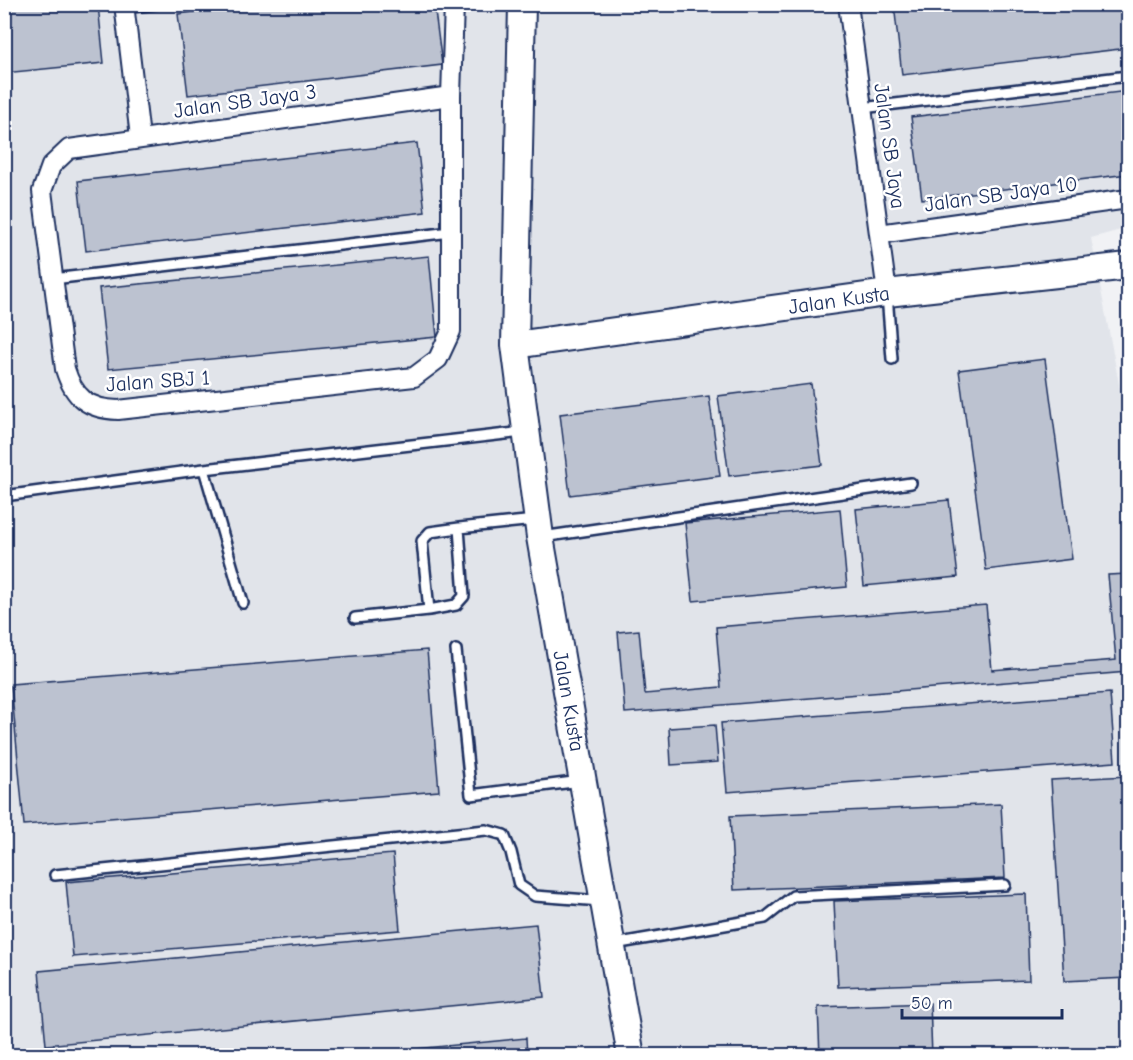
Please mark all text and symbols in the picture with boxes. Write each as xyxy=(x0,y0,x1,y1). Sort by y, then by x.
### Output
street label: Jalan SB Jaya 3 xyxy=(172,79,318,123)
street label: Jalan SB Jaya xyxy=(869,82,911,210)
street label: Jalan SB Jaya 10 xyxy=(923,171,1079,217)
street label: Jalan Kusta xyxy=(787,281,891,319)
street label: Jalan SBJ 1 xyxy=(105,365,211,397)
street label: Jalan Kusta xyxy=(548,649,590,753)
scale bar xyxy=(902,982,1062,1020)
text: 50 m xyxy=(911,993,953,1014)

